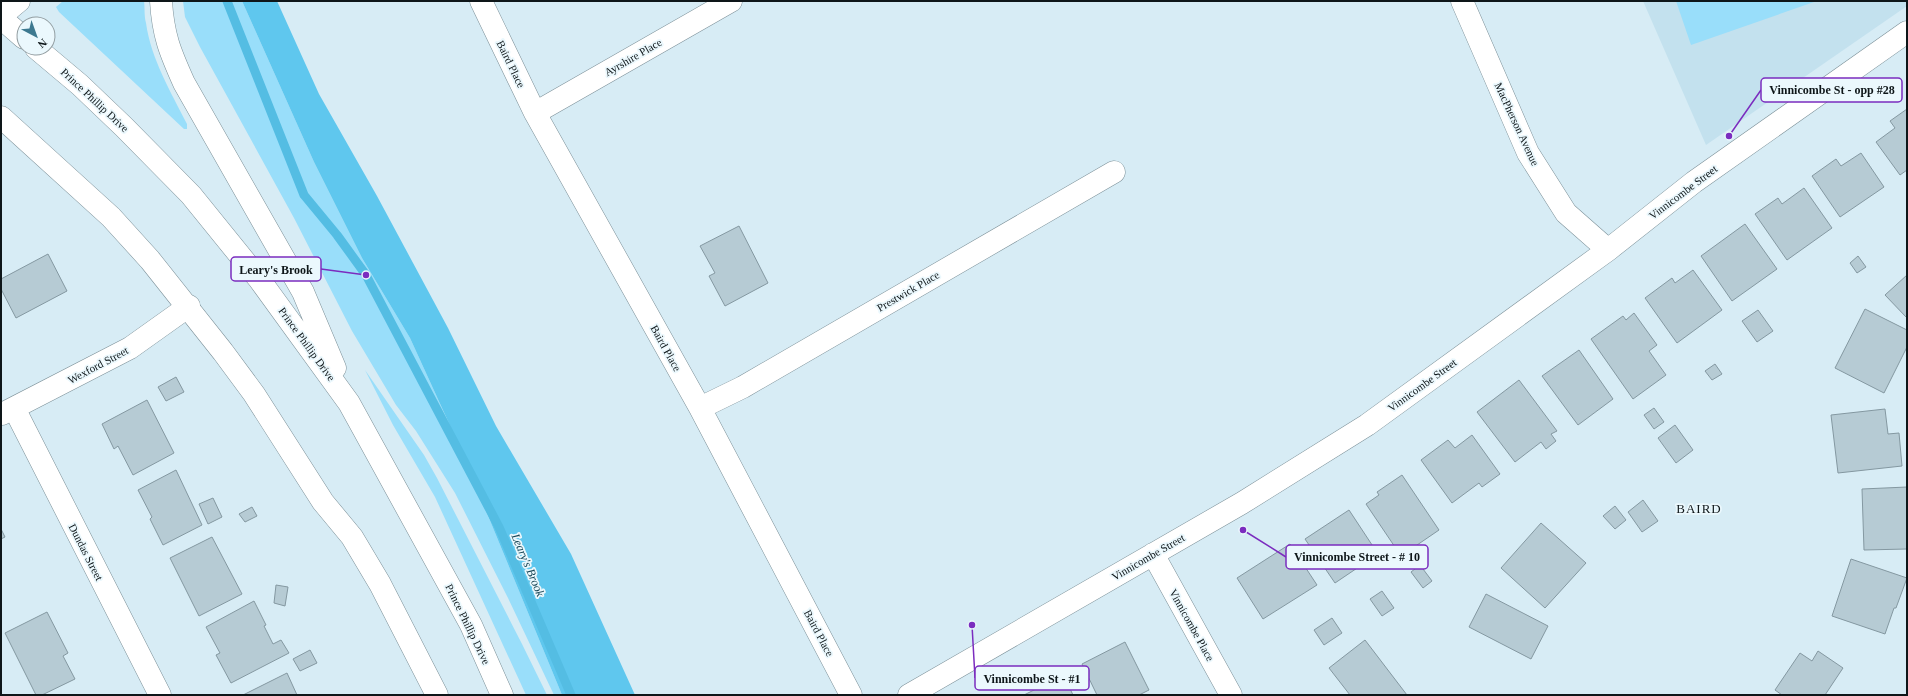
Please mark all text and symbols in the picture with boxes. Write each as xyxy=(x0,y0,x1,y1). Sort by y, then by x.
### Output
north arrow xyxy=(16,16,56,56)
text: N xyxy=(36,36,49,51)
street label: Ayrshire Place xyxy=(602,36,664,78)
street label: Baird Place xyxy=(494,38,528,90)
street label: Prince Phillip Drive xyxy=(59,66,131,134)
callout: Vinnicombe St - opp #28 xyxy=(1761,78,1902,102)
street label: MacPherson Avenue xyxy=(1492,80,1542,168)
text: Vinnicombe St - opp #28 xyxy=(1769,83,1895,97)
street label: Vinnicombe Street xyxy=(1647,162,1719,222)
callout: Leary's Brook xyxy=(231,257,321,281)
text: Leary's Brook xyxy=(239,263,313,277)
street label: Prestwick Place xyxy=(875,268,941,314)
street label: Prince Phillip Drive xyxy=(276,305,338,383)
street label: Baird Place xyxy=(648,323,684,373)
street label: Wexford Street xyxy=(66,344,130,386)
street label: Vinnicombe Street xyxy=(1385,356,1459,414)
district label: BAIRD xyxy=(1676,501,1722,516)
street label: Dundas Street xyxy=(67,522,105,582)
water label: Leary's Brook xyxy=(508,530,548,599)
street label: Vinnicombe Street xyxy=(1109,531,1187,583)
callout: Vinnicombe Street - # 10 xyxy=(1286,545,1428,569)
text: Vinnicombe Street - # 10 xyxy=(1294,550,1420,564)
street label: Prince Phillip Drive xyxy=(443,582,493,666)
street label: Vinnicombe Place xyxy=(1167,587,1217,663)
street label: Baird Place xyxy=(802,608,836,658)
callout: Vinnicombe St - #1 xyxy=(975,666,1089,690)
text: Vinnicombe St - #1 xyxy=(983,672,1081,686)

